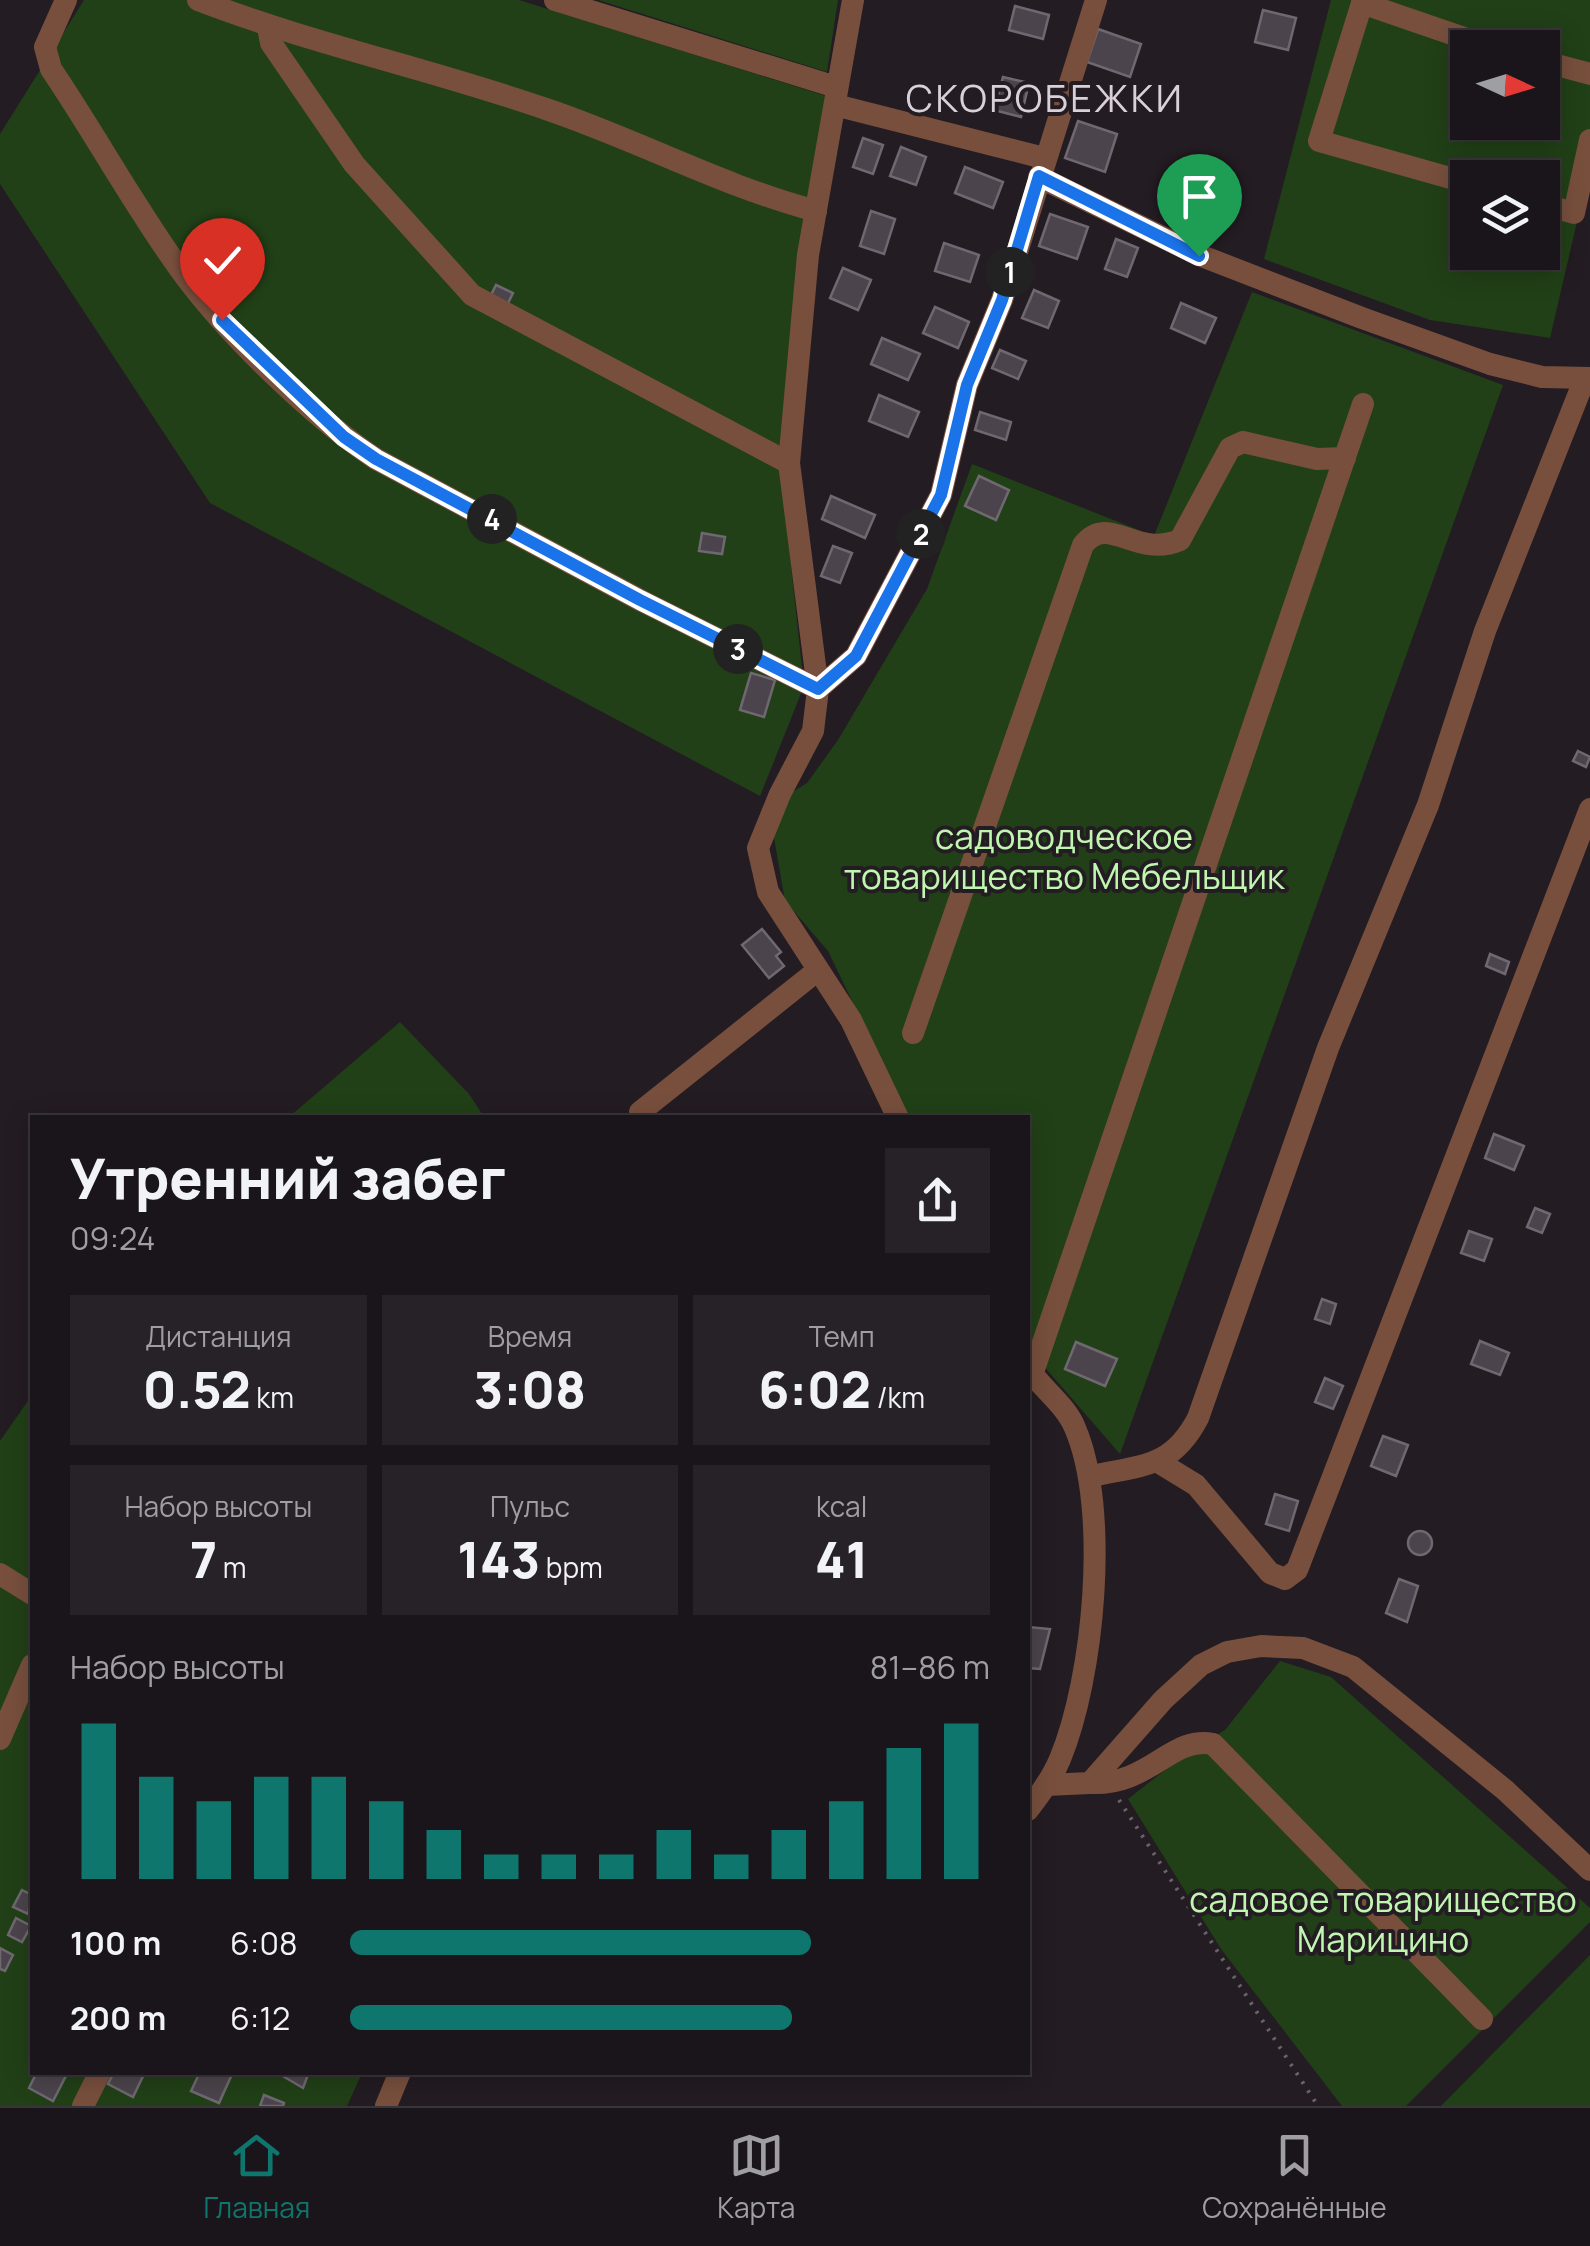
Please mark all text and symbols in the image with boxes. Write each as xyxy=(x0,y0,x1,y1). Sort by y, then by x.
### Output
north arrow xyxy=(1450,30,1560,140)
map controls xyxy=(1450,30,1560,270)
district label: СКОРОБЕЖКИ xyxy=(906,71,1184,123)
pin xyxy=(1157,154,1242,257)
button: layers xyxy=(1450,160,1560,270)
icon: arrive xyxy=(1172,169,1227,224)
pin xyxy=(180,218,265,321)
icon: check xyxy=(195,233,250,288)
pin: 1 xyxy=(985,247,1035,297)
text: 1 xyxy=(1004,253,1016,291)
pin: 4 xyxy=(467,494,517,544)
text: 4 xyxy=(483,500,501,538)
pin: 2 xyxy=(896,509,946,559)
text: 2 xyxy=(913,515,929,553)
pin: 3 xyxy=(713,624,763,674)
text: 3 xyxy=(730,630,746,668)
park label: садоводческое товарищество Мебельщик xyxy=(844,812,1286,900)
text: Утренний забег xyxy=(70,1140,506,1216)
button: share xyxy=(885,1148,990,1253)
text: 09:24 xyxy=(70,1216,155,1260)
text: Дистанция xyxy=(145,1317,291,1355)
text: Время xyxy=(488,1317,572,1355)
text: Темп xyxy=(809,1317,875,1355)
text: 0.52 xyxy=(143,1355,251,1423)
text: 3:08 xyxy=(474,1355,586,1423)
text: 6:02 xyxy=(758,1355,871,1423)
text: km xyxy=(251,1378,294,1416)
text: /km xyxy=(871,1378,925,1416)
text: Набор высоты xyxy=(124,1487,312,1525)
text: Пульс xyxy=(490,1487,570,1525)
text: kcal xyxy=(816,1487,867,1525)
text: 7 xyxy=(190,1525,217,1593)
text: 143 xyxy=(457,1525,540,1593)
text: 41 xyxy=(815,1525,868,1593)
text: m xyxy=(217,1548,247,1586)
text: bpm xyxy=(540,1548,603,1586)
text: Набор высоты xyxy=(70,1645,285,1689)
text: 81–86 m xyxy=(870,1645,990,1689)
park label: садовое товарищество Марицино xyxy=(1189,1875,1577,1963)
text: 100 m xyxy=(70,1921,161,1965)
text: 6:08 xyxy=(230,1921,298,1965)
text: 200 m xyxy=(70,1996,166,2040)
text: 6:12 xyxy=(230,1996,290,2040)
tab: Главная xyxy=(203,2128,310,2226)
tab: Карта xyxy=(717,2128,795,2226)
tab: Сохранённые xyxy=(1202,2128,1387,2226)

